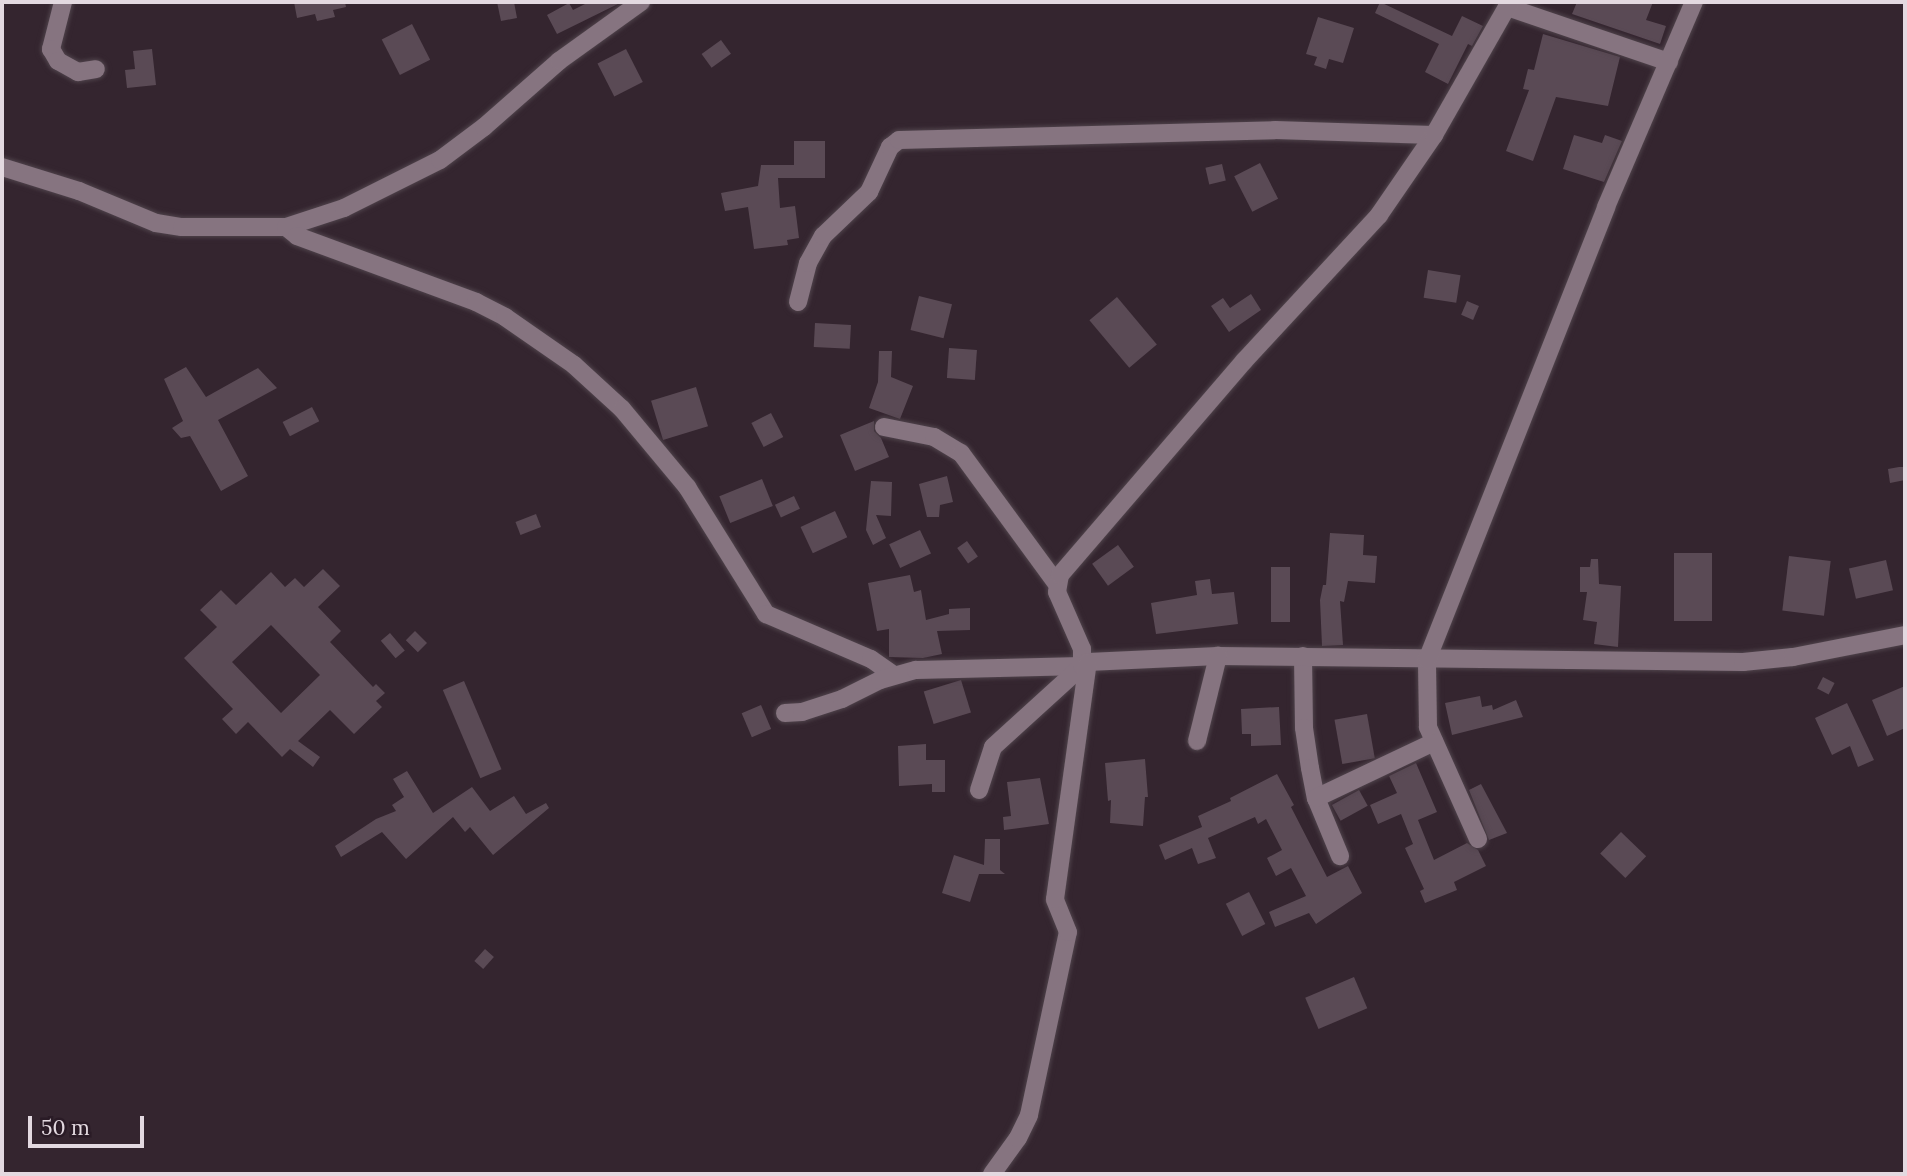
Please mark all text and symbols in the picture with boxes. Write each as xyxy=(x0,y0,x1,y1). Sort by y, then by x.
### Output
scale bar xyxy=(32,1102,147,1146)
text: 50 m xyxy=(41,1114,90,1141)

